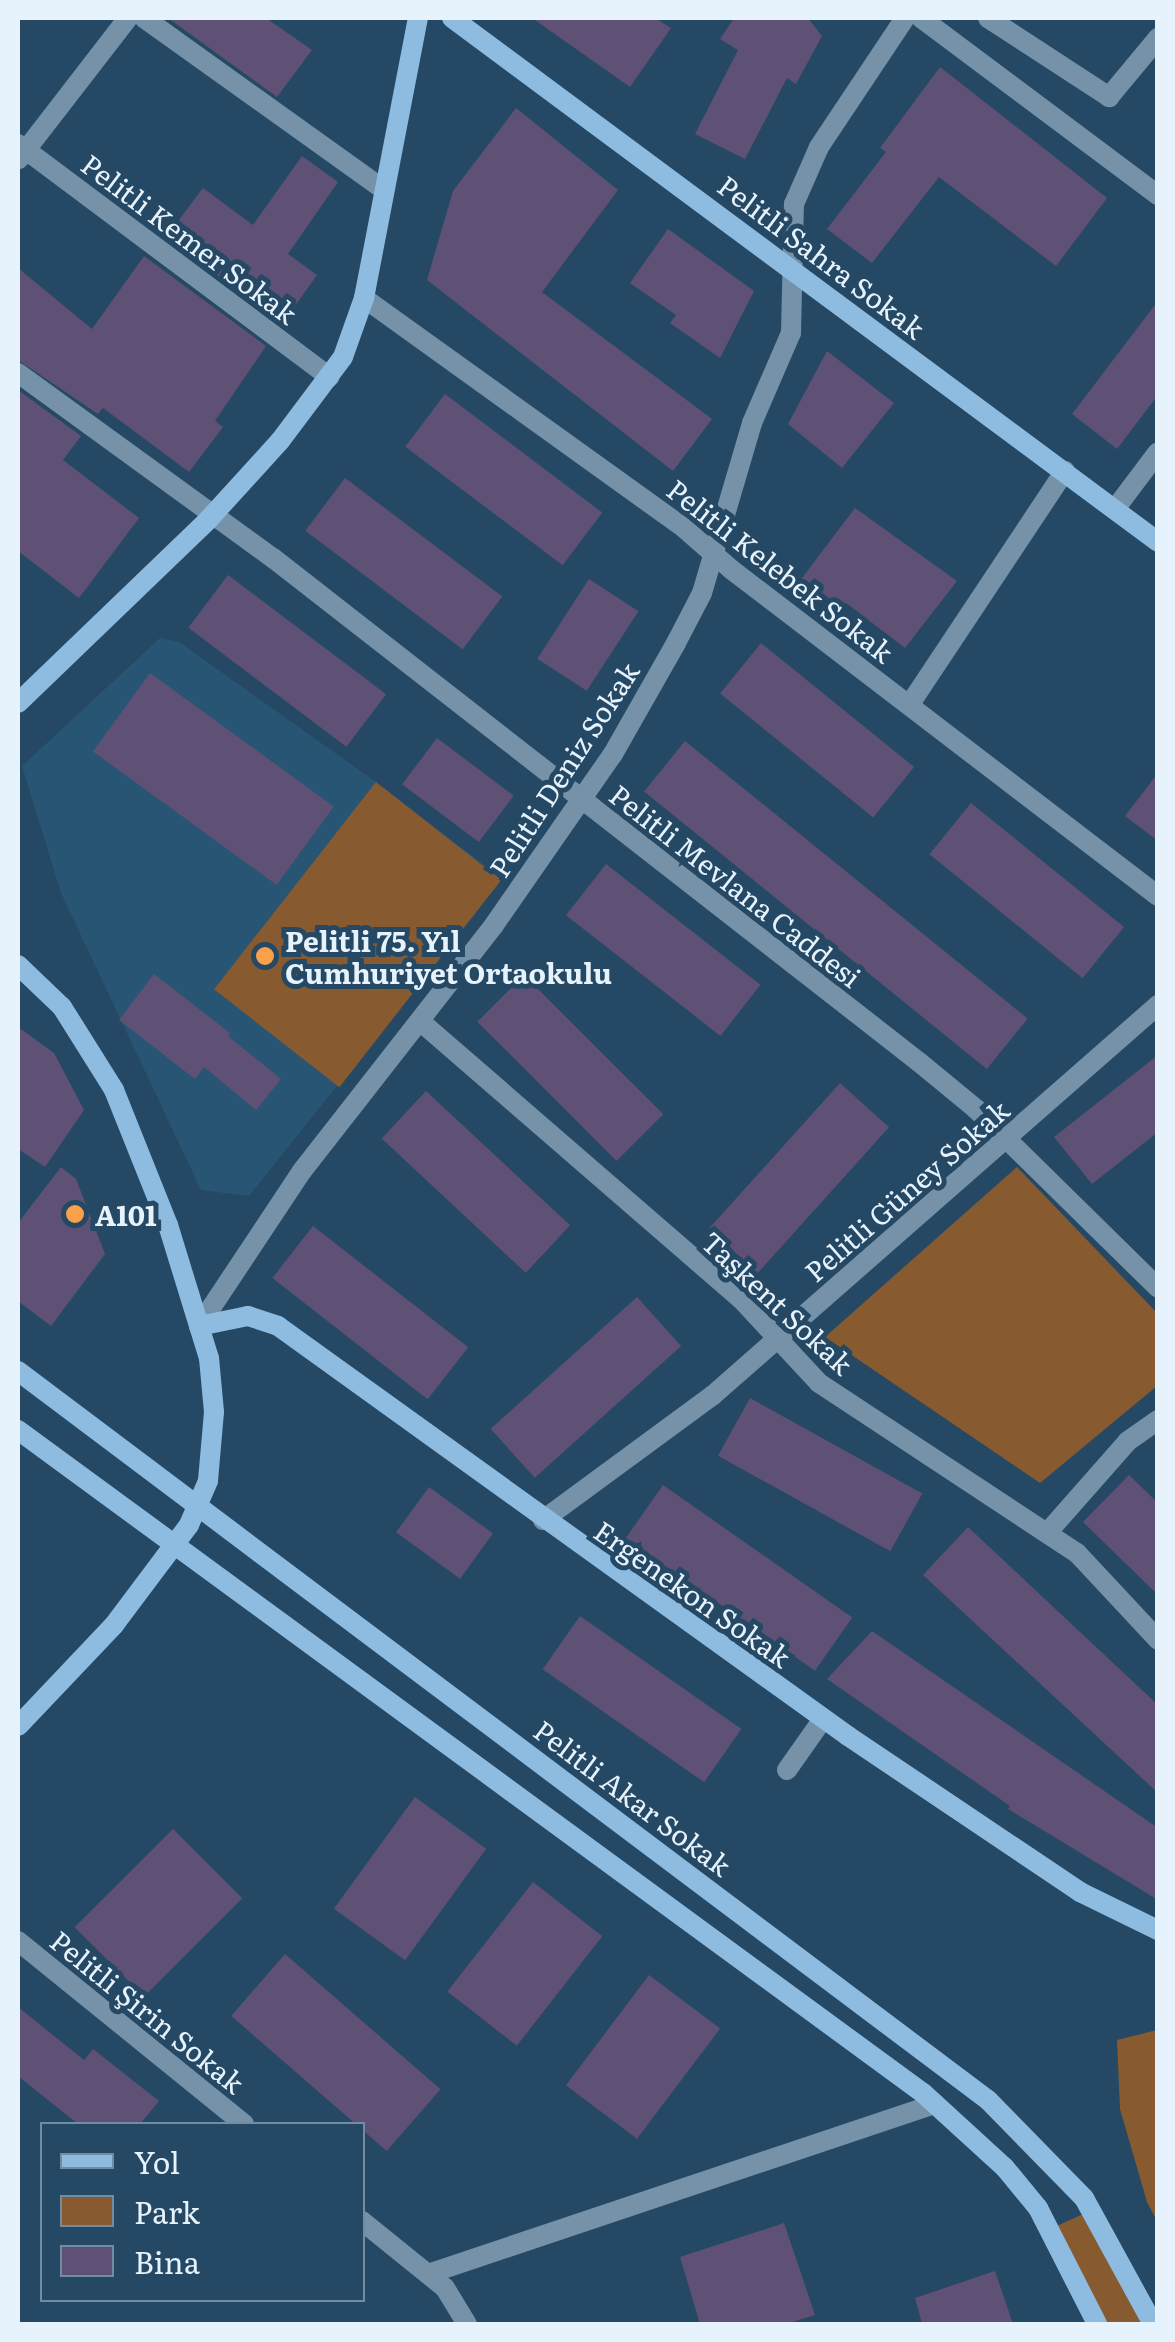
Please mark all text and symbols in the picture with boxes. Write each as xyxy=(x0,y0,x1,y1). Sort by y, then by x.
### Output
street label: Pelitli Kemer Sokak xyxy=(76,146,304,330)
street label: Pelitli Sahra Sokak xyxy=(712,167,932,345)
street label: Pelitli Kelebek Sokak xyxy=(661,471,901,669)
street label: Pelitli Deniz Sokak xyxy=(481,655,645,883)
street label: Pelitli Mevlana Caddesi xyxy=(604,777,868,993)
place label: Pelitli 75. Yıl Cumhuriyet Ortaokulu xyxy=(285,923,612,989)
marker: Pelitli 75. Yıl Cumhuriyet Ortaokulu xyxy=(254,945,276,967)
street label: Pelitli Güney Sokak xyxy=(797,1092,1015,1288)
place label: A101 xyxy=(95,1197,157,1231)
marker: A101 xyxy=(64,1203,86,1225)
street label: Taşkent Sokak xyxy=(696,1224,860,1380)
street label: Ergenekon Sokak xyxy=(588,1513,798,1673)
street label: Pelitli Akar Sokak xyxy=(528,1712,738,1882)
street label: Pelitli Şirin Sokak xyxy=(44,1923,252,2099)
legend xyxy=(40,2122,365,2302)
text: Yol xyxy=(134,2139,180,2183)
text: Park xyxy=(134,2189,200,2233)
text: Bina xyxy=(134,2239,200,2283)

